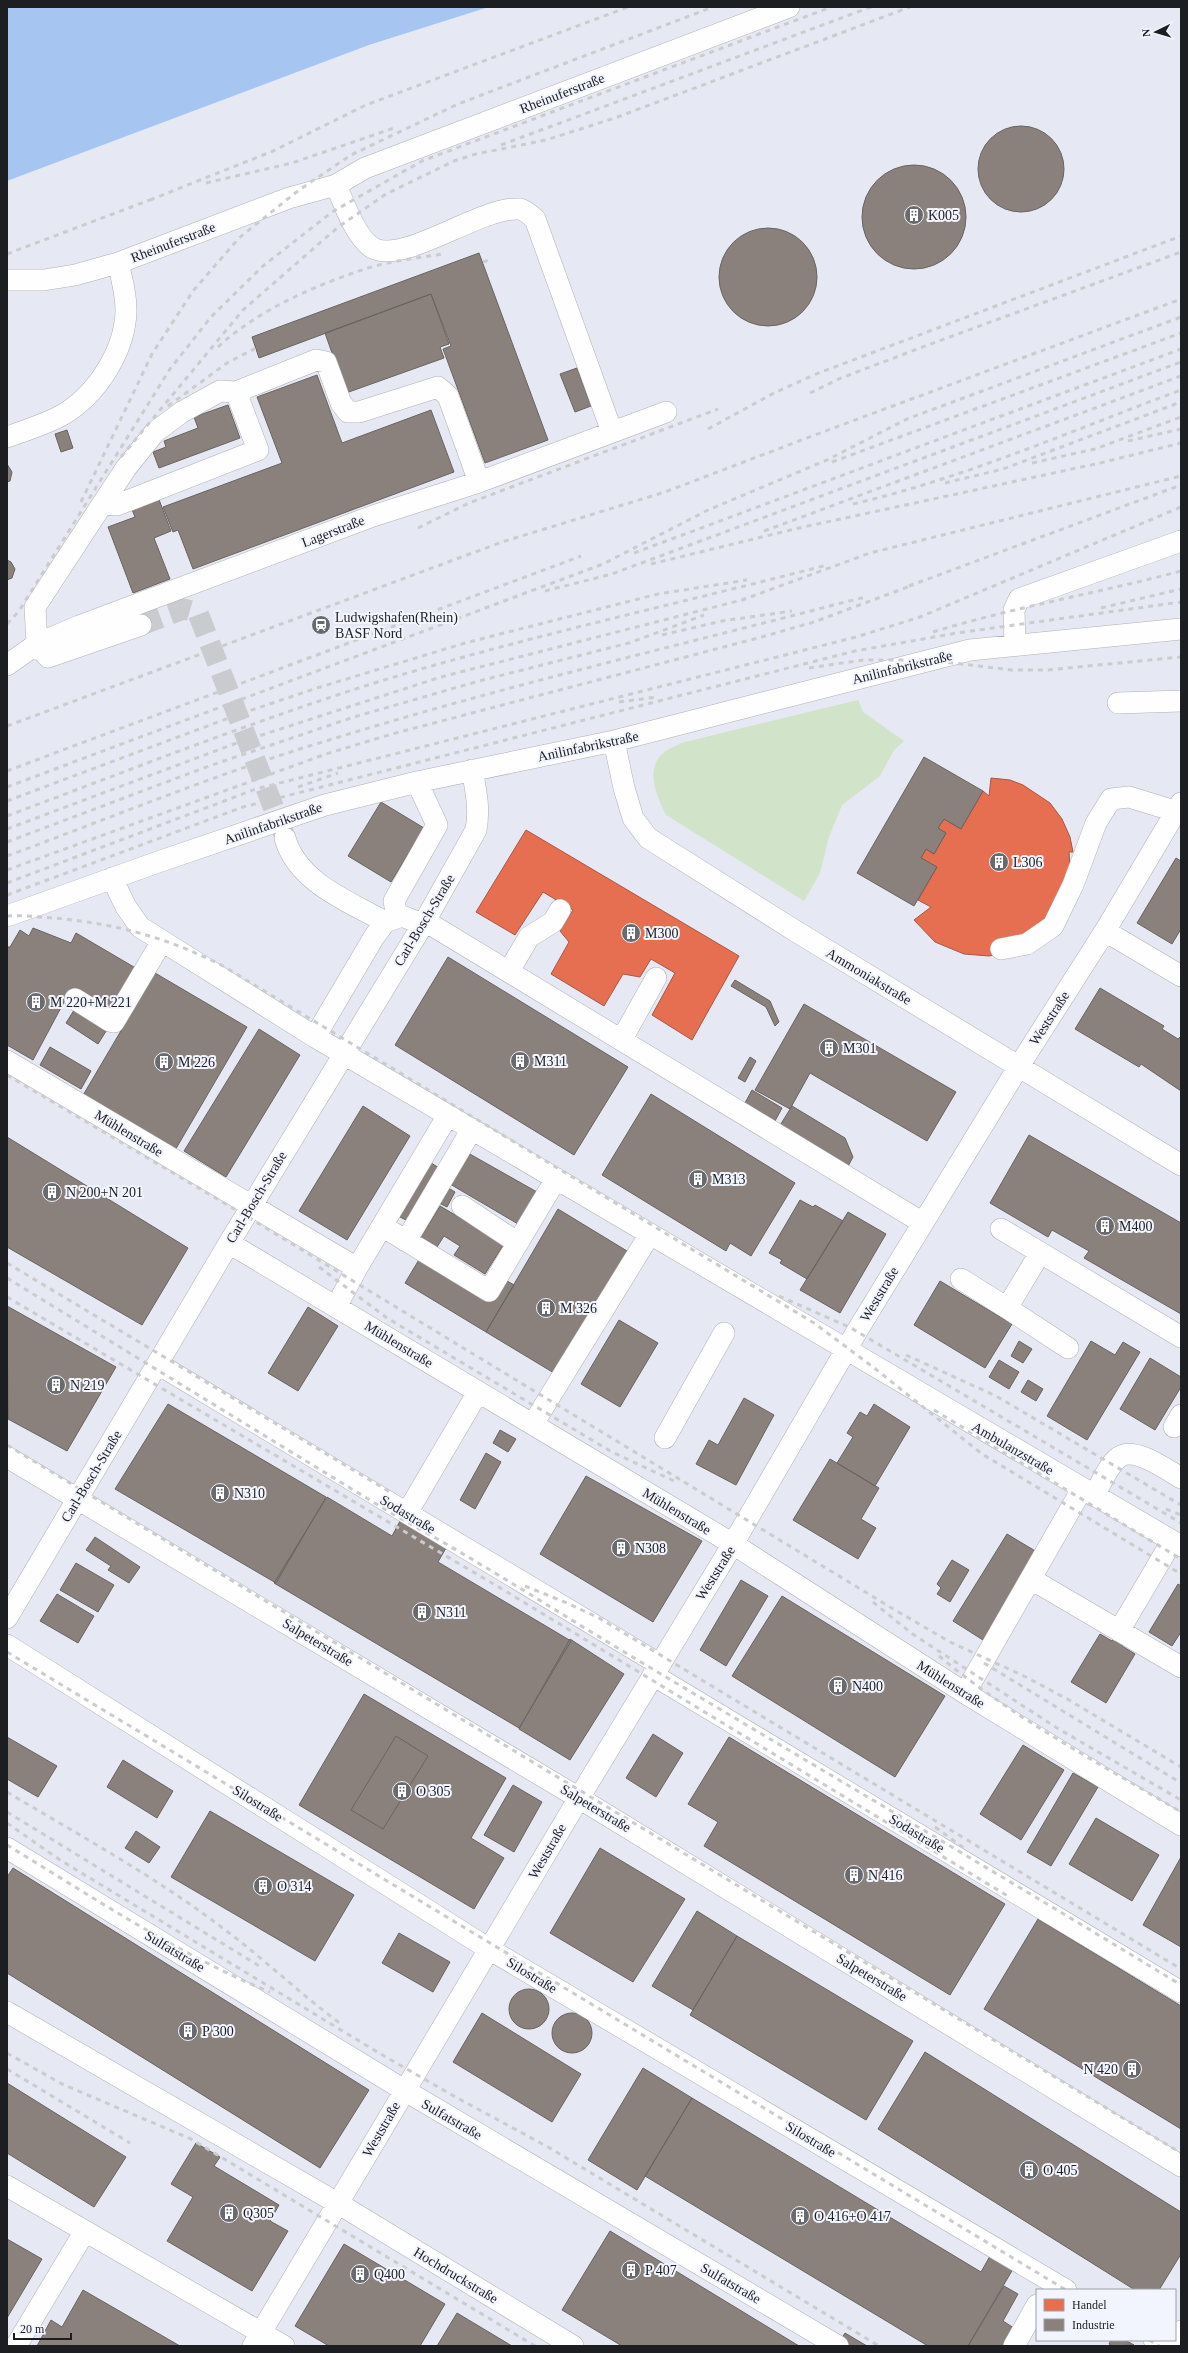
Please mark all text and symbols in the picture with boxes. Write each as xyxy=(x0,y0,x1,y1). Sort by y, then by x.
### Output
north arrow xyxy=(1136,12,1176,52)
text: N xyxy=(1140,28,1152,37)
street label: Rheinuferstraße xyxy=(518,70,607,116)
building icon: K005 xyxy=(903,204,925,226)
place label: K005 xyxy=(928,208,959,223)
street label: Rheinuferstraße xyxy=(129,219,218,265)
street label: Lagerstraße xyxy=(300,513,367,550)
place label: Ludwigshafen(Rhein) BASF Nord xyxy=(335,610,458,641)
station icon: Ludwigshafen(Rhein) BASF Nord xyxy=(310,614,332,636)
street label: Anilinfabrikstraße xyxy=(851,648,954,687)
street label: Anilinfabrikstraße xyxy=(536,728,640,764)
street label: Anilinfabrikstraße xyxy=(222,800,324,847)
building icon: L306 xyxy=(988,851,1010,873)
place label: L306 xyxy=(1013,855,1043,870)
street label: Carl-Bosch-Straße xyxy=(391,872,458,969)
building icon: M300 xyxy=(620,922,642,944)
place label: M300 xyxy=(645,926,678,941)
street label: Ammoniakstraße xyxy=(824,945,914,1008)
street label: Weststraße xyxy=(1026,989,1072,1048)
building icon: M 220+M 221 xyxy=(25,991,47,1013)
place label: M 220+M 221 xyxy=(50,995,132,1010)
building icon: M301 xyxy=(818,1037,840,1059)
place label: M301 xyxy=(843,1041,876,1056)
building icon: M311 xyxy=(509,1050,531,1072)
building icon: M 226 xyxy=(153,1051,175,1073)
place label: M311 xyxy=(534,1054,567,1069)
place label: M 226 xyxy=(178,1055,215,1070)
street label: Mühlenstraße xyxy=(92,1107,166,1160)
street label: Carl-Bosch-Straße xyxy=(223,1149,290,1246)
building icon: M313 xyxy=(687,1168,709,1190)
place label: M313 xyxy=(712,1172,745,1187)
building icon: N 200+N 201 xyxy=(41,1181,63,1203)
place label: N 200+N 201 xyxy=(66,1185,143,1200)
building icon: M400 xyxy=(1094,1215,1116,1237)
place label: M400 xyxy=(1119,1219,1152,1234)
street label: Weststraße xyxy=(857,1264,902,1324)
building icon: M 326 xyxy=(535,1297,557,1319)
place label: M 326 xyxy=(560,1301,597,1316)
street label: Mühlenstraße xyxy=(362,1318,436,1371)
building icon: N 219 xyxy=(45,1374,67,1396)
place label: N 219 xyxy=(70,1378,105,1393)
street label: Ambulanzstraße xyxy=(969,1419,1056,1478)
street label: Carl-Bosch-Straße xyxy=(58,1428,125,1525)
building icon: N310 xyxy=(209,1482,231,1504)
street label: Mühlenstraße xyxy=(640,1485,714,1538)
place label: N310 xyxy=(234,1486,265,1501)
street label: Sodastraße xyxy=(378,1492,438,1537)
building icon: N308 xyxy=(610,1537,632,1559)
place label: N308 xyxy=(635,1541,666,1556)
street label: Weststraße xyxy=(693,1543,738,1603)
building icon: N311 xyxy=(411,1601,433,1623)
place label: N311 xyxy=(436,1605,467,1620)
street label: Salpeterstraße xyxy=(280,1616,356,1669)
street label: Mühlenstraße xyxy=(914,1658,987,1711)
building icon: N400 xyxy=(827,1675,849,1697)
place label: N400 xyxy=(852,1679,883,1694)
building icon: O 305 xyxy=(391,1780,413,1802)
street label: Silostraße xyxy=(230,1782,285,1825)
street label: Salpeterstraße xyxy=(558,1782,634,1835)
place label: O 305 xyxy=(416,1784,451,1799)
street label: Sodastraße xyxy=(887,1811,947,1856)
street label: Weststraße xyxy=(526,1821,569,1881)
building icon: N 416 xyxy=(843,1864,865,1886)
place label: N 416 xyxy=(868,1868,903,1883)
building icon: O 314 xyxy=(252,1875,274,1897)
place label: O 314 xyxy=(277,1879,312,1894)
street label: Sulfatstraße xyxy=(142,1928,207,1975)
street label: Salpeterstraße xyxy=(834,1951,910,2004)
street label: Silostraße xyxy=(504,1955,560,1996)
building icon: P 300 xyxy=(177,2020,199,2042)
place label: P 300 xyxy=(202,2024,234,2039)
building icon: N 420 xyxy=(1121,2058,1143,2080)
place label: N 420 xyxy=(1083,2062,1118,2077)
street label: Sulfatstraße xyxy=(419,2096,484,2143)
street label: Weststraße xyxy=(360,2099,403,2159)
street label: Silostraße xyxy=(783,2119,839,2160)
building icon: O 405 xyxy=(1018,2159,1040,2181)
place label: O 405 xyxy=(1043,2163,1078,2178)
building icon: Q305 xyxy=(218,2202,240,2224)
building icon: O 416+O 417 xyxy=(789,2205,811,2227)
place label: Q305 xyxy=(243,2206,274,2221)
place label: O 416+O 417 xyxy=(814,2209,891,2224)
street label: Hochdruckstraße xyxy=(411,2244,501,2306)
building icon: P 407 xyxy=(620,2259,642,2281)
street label: Sulfatstraße xyxy=(698,2260,763,2307)
building icon: Q400 xyxy=(349,2263,371,2285)
place label: P 407 xyxy=(645,2263,677,2278)
place label: Q400 xyxy=(374,2267,405,2282)
legend xyxy=(1036,2289,1176,2341)
text: Handel xyxy=(1072,2298,1107,2312)
scale bar xyxy=(14,2315,71,2341)
text: Industrie xyxy=(1072,2318,1115,2332)
text: 20 m xyxy=(20,2322,45,2336)

